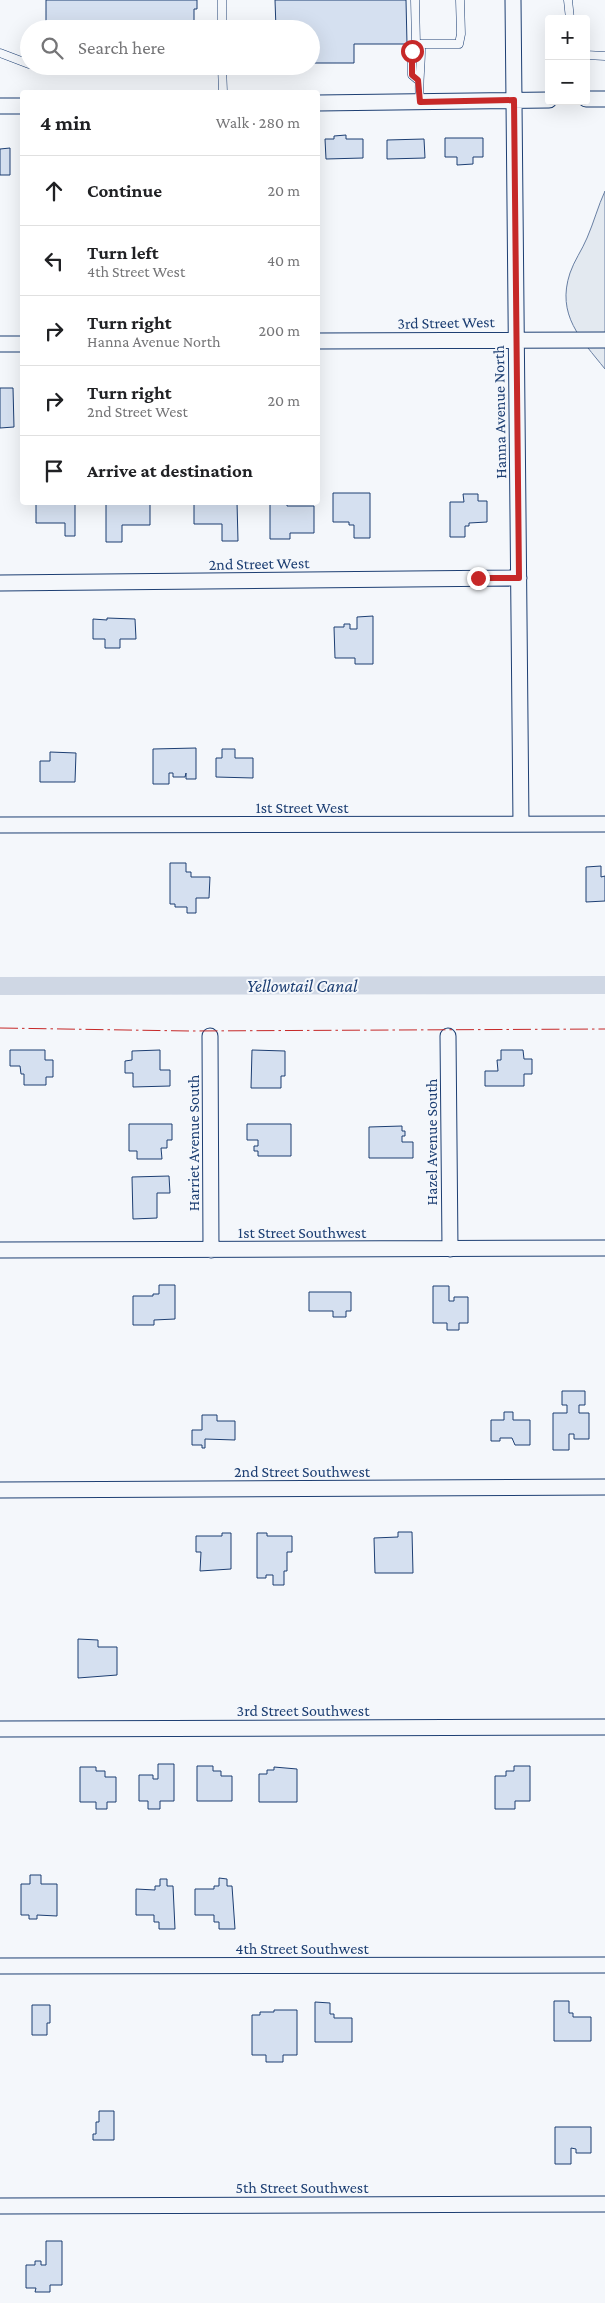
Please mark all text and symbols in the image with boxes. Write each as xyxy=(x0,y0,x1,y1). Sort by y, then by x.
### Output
map controls xyxy=(545,15,590,105)
button: + xyxy=(545,15,590,60)
search box xyxy=(20,20,320,75)
icon: search xyxy=(38,34,66,62)
text: Search here xyxy=(78,37,165,58)
route start xyxy=(401,40,424,63)
button: − xyxy=(545,60,590,105)
text: 4 min xyxy=(40,111,91,135)
text: Walk · 280 m xyxy=(216,114,300,131)
icon: ahead xyxy=(40,177,68,205)
text: Continue xyxy=(87,180,162,201)
text: 20 m xyxy=(267,182,300,199)
text: Turn left xyxy=(87,242,159,263)
icon: left xyxy=(40,247,68,275)
text: 40 m xyxy=(267,252,300,269)
text: 4th Street West xyxy=(87,263,185,280)
text: Turn right xyxy=(87,312,172,333)
street label: 3rd Street West xyxy=(397,313,496,332)
icon: right xyxy=(40,317,68,345)
text: 200 m xyxy=(258,322,300,339)
text: Hanna Avenue North xyxy=(87,333,221,350)
street label: Hanna Avenue North xyxy=(490,345,509,479)
text: Turn right xyxy=(87,382,172,403)
icon: right xyxy=(40,387,68,415)
text: 20 m xyxy=(267,392,300,409)
text: 2nd Street West xyxy=(87,403,188,420)
icon: arrive xyxy=(40,457,68,485)
text: Arrive at destination xyxy=(87,460,253,481)
street label: 2nd Street West xyxy=(208,554,310,573)
route end xyxy=(467,567,490,590)
street label: 1st Street West xyxy=(256,799,349,816)
water label: Yellowtail Canal xyxy=(247,976,358,996)
street label: Harriet Avenue South xyxy=(185,1074,202,1211)
street label: Hazel Avenue South xyxy=(423,1078,440,1205)
street label: 1st Street Southwest xyxy=(238,1224,367,1241)
street label: 2nd Street Southwest xyxy=(234,1463,371,1480)
street label: 3rd Street Southwest xyxy=(237,1702,370,1719)
street label: 4th Street Southwest xyxy=(235,1940,369,1957)
street label: 5th Street Southwest xyxy=(236,2179,369,2196)

